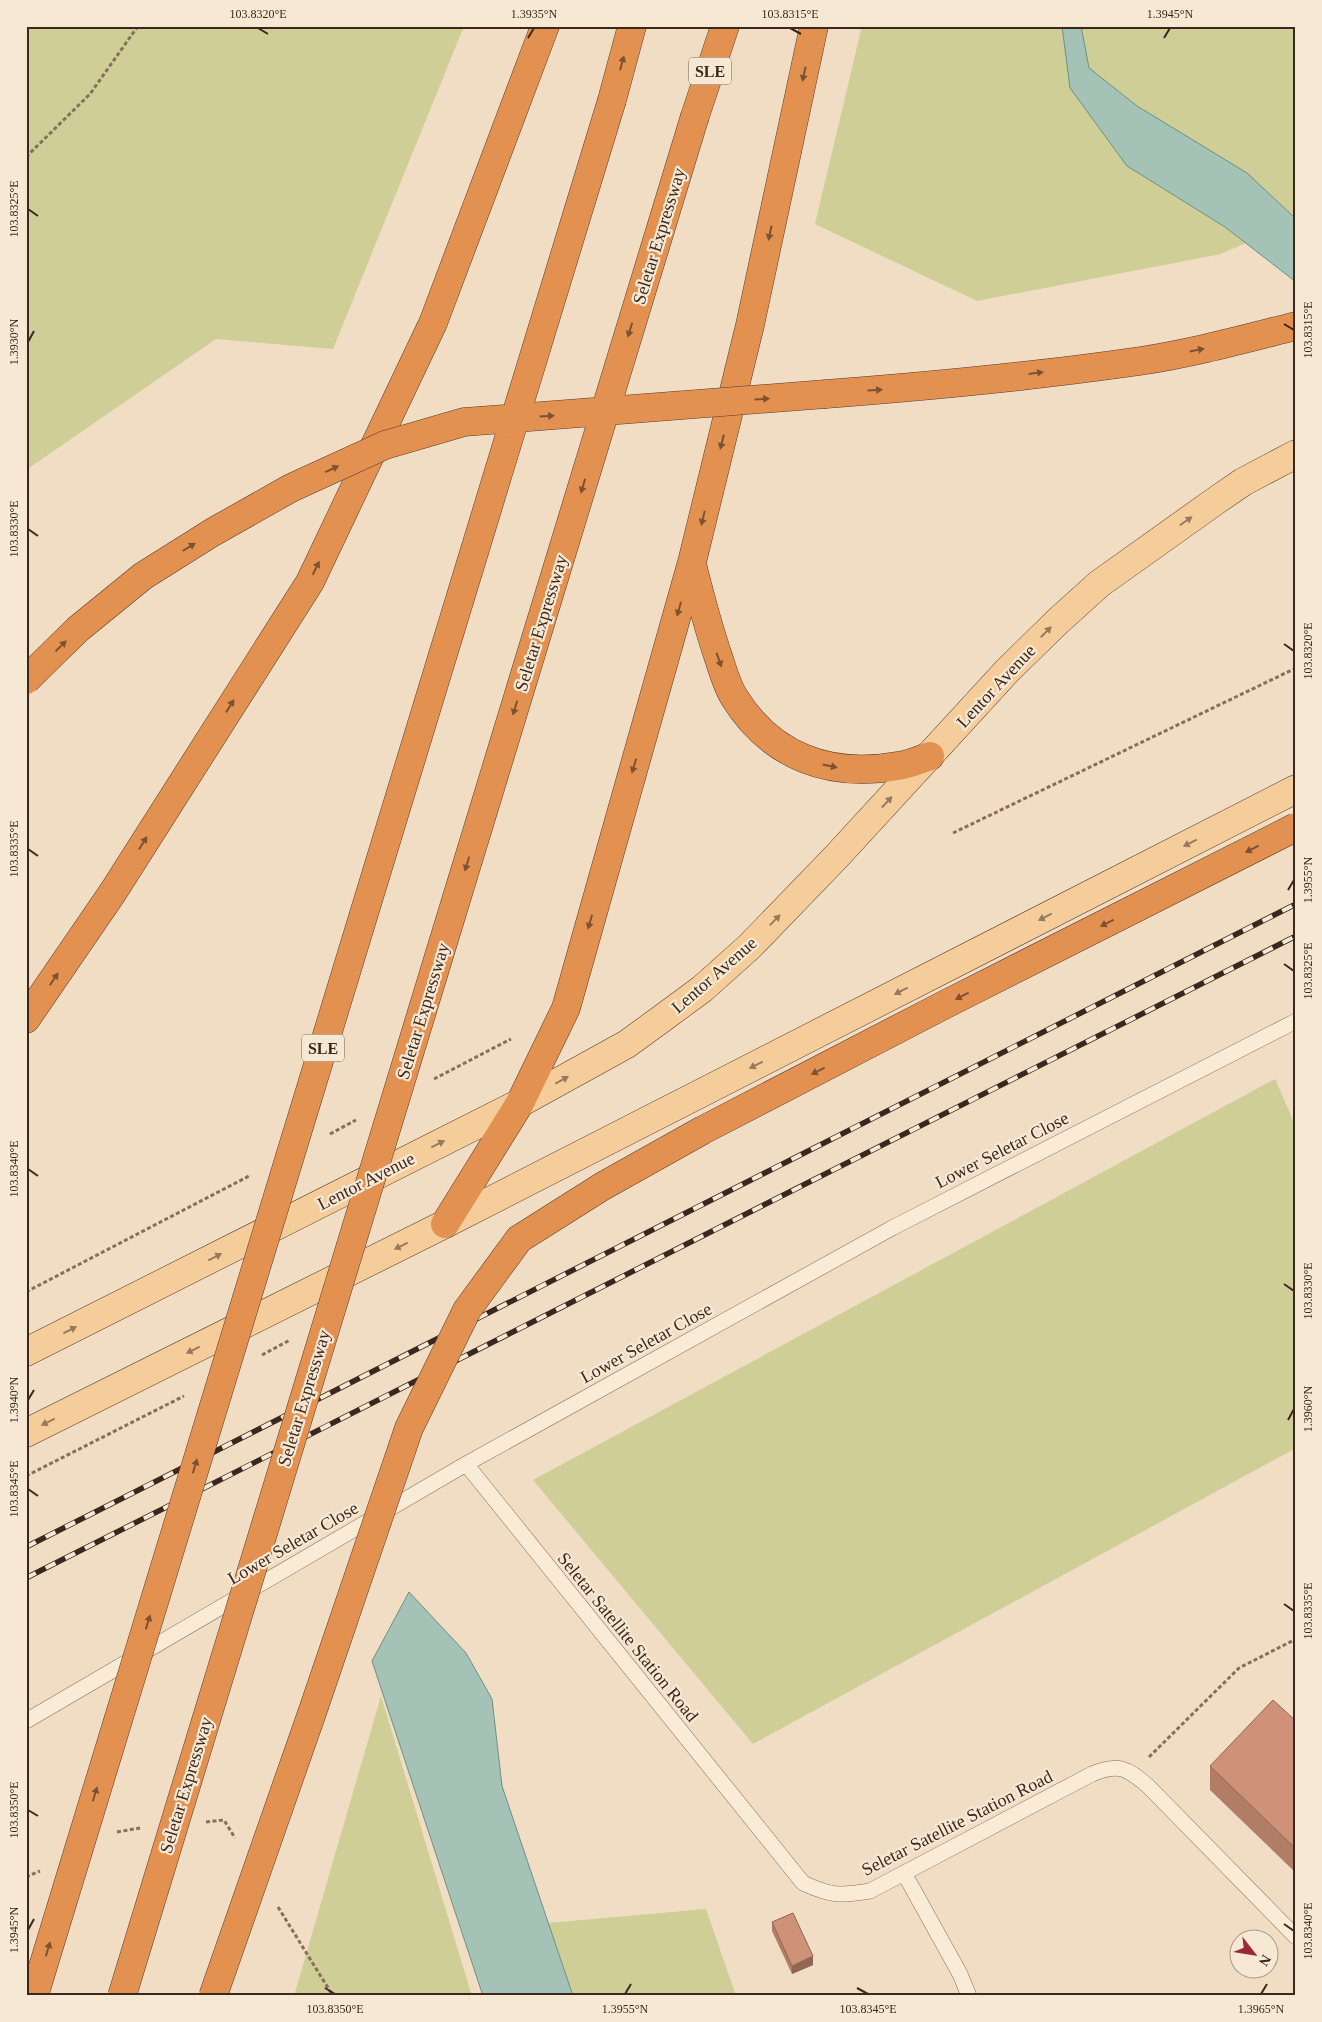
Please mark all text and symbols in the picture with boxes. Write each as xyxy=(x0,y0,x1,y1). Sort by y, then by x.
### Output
text: 103.8320°E xyxy=(229,7,287,21)
text: 1.3935°N xyxy=(511,7,558,21)
text: 103.8315°E xyxy=(761,7,819,21)
text: 1.3945°N xyxy=(1147,7,1194,21)
one-way arrow xyxy=(618,56,626,71)
road number: SLE xyxy=(689,58,731,84)
one-way arrow xyxy=(800,66,808,81)
street label: Seletar Expressway xyxy=(629,165,689,307)
text: 103.8325°E xyxy=(7,180,21,238)
one-way arrow xyxy=(766,225,774,240)
text: 103.8315°E xyxy=(1301,301,1315,359)
text: 1.3930°N xyxy=(7,318,21,365)
one-way arrow xyxy=(626,323,634,338)
one-way arrow xyxy=(1189,346,1205,354)
one-way arrow xyxy=(1029,369,1045,377)
one-way arrow xyxy=(867,386,883,394)
one-way arrow xyxy=(754,395,770,403)
one-way arrow xyxy=(540,411,556,419)
one-way arrow xyxy=(718,435,726,450)
one-way arrow xyxy=(325,465,339,473)
one-way arrow xyxy=(578,479,586,494)
text: 103.8330°E xyxy=(7,500,21,558)
one-way arrow xyxy=(699,510,707,525)
one-way arrow xyxy=(1179,516,1192,527)
one-way arrow xyxy=(183,542,196,552)
street label: Seletar Expressway xyxy=(511,552,571,694)
one-way arrow xyxy=(312,561,320,575)
one-way arrow xyxy=(674,602,682,617)
text: 103.8320°E xyxy=(1301,622,1315,680)
one-way arrow xyxy=(1040,627,1052,639)
one-way arrow xyxy=(55,640,67,652)
street label: Lentor Avenue xyxy=(952,640,1040,732)
one-way arrow xyxy=(715,653,723,668)
one-way arrow xyxy=(226,700,235,713)
one-way arrow xyxy=(510,701,518,716)
one-way arrow xyxy=(630,758,638,773)
one-way arrow xyxy=(823,763,839,771)
one-way arrow xyxy=(881,797,893,809)
text: 103.8335°E xyxy=(7,820,21,878)
one-way arrow xyxy=(139,837,148,850)
one-way arrow xyxy=(1183,839,1197,847)
one-way arrow xyxy=(1245,845,1259,853)
one-way arrow xyxy=(463,856,471,871)
text: 1.3955°N xyxy=(1301,856,1315,903)
one-way arrow xyxy=(1038,913,1052,921)
one-way arrow xyxy=(769,914,781,926)
one-way arrow xyxy=(585,915,593,930)
one-way arrow xyxy=(1100,919,1115,927)
street label: Lentor Avenue xyxy=(667,933,761,1017)
street label: Seletar Expressway xyxy=(393,940,453,1082)
text: 103.8325°E xyxy=(1301,942,1315,1000)
one-way arrow xyxy=(49,972,58,986)
one-way arrow xyxy=(893,987,908,995)
one-way arrow xyxy=(955,992,970,1000)
road number: SLE xyxy=(302,1034,344,1062)
one-way arrow xyxy=(749,1061,763,1069)
one-way arrow xyxy=(811,1067,825,1075)
one-way arrow xyxy=(555,1075,569,1084)
street label: Lower Seletar Close xyxy=(932,1108,1072,1192)
text: 103.8340°E xyxy=(7,1140,21,1198)
one-way arrow xyxy=(431,1140,445,1148)
street label: Lentor Avenue xyxy=(314,1148,418,1214)
one-way arrow xyxy=(394,1242,408,1250)
one-way arrow xyxy=(208,1253,222,1261)
text: 103.8330°E xyxy=(1301,1262,1315,1320)
street label: Lower Seletar Close xyxy=(577,1299,715,1387)
one-way arrow xyxy=(63,1326,77,1334)
street label: Seletar Expressway xyxy=(274,1327,334,1469)
one-way arrow xyxy=(186,1346,200,1354)
text: 1.3940°N xyxy=(7,1376,21,1423)
text: 1.3960°N xyxy=(1301,1385,1315,1432)
one-way arrow xyxy=(41,1418,55,1426)
one-way arrow xyxy=(192,1458,200,1473)
text: 103.8345°E xyxy=(7,1460,21,1518)
street label: Lower Seletar Close xyxy=(224,1498,362,1588)
street label: Seletar Satellite Station Road xyxy=(554,1549,702,1725)
text: 103.8335°E xyxy=(1301,1582,1315,1640)
one-way arrow xyxy=(144,1614,152,1629)
street label: Seletar Expressway xyxy=(156,1714,216,1856)
street label: Seletar Satellite Station Road xyxy=(858,1766,1056,1880)
text: 103.8350°E xyxy=(7,1781,21,1839)
one-way arrow xyxy=(92,1786,100,1801)
text: 103.8340°E xyxy=(1301,1902,1315,1960)
text: 1.3945°N xyxy=(7,1906,21,1953)
north arrow xyxy=(1230,1930,1280,1980)
one-way arrow xyxy=(44,1941,52,1956)
text: N xyxy=(1256,1952,1274,1969)
text: 103.8350°E xyxy=(306,2002,364,2016)
text: 1.3955°N xyxy=(602,2002,649,2016)
text: 103.8345°E xyxy=(839,2002,897,2016)
text: 1.3965°N xyxy=(1238,2002,1285,2016)

